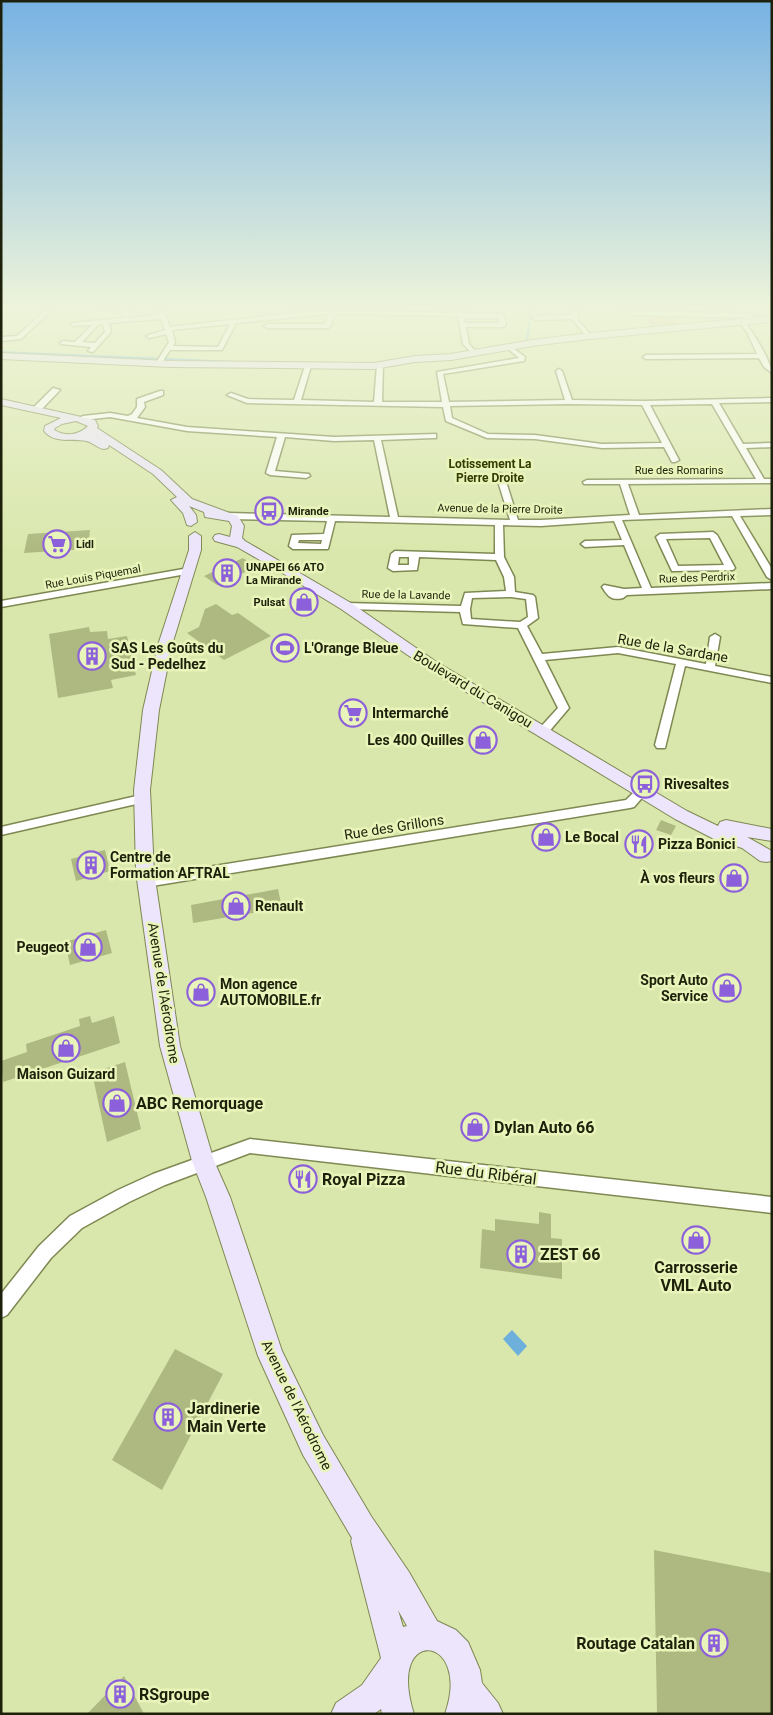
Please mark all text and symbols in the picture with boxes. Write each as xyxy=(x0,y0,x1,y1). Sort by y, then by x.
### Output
district label: Lotissement La Pierre Droite xyxy=(449,457,532,485)
street label: Rue des Romarins xyxy=(635,464,724,477)
bus stop icon: Mirande xyxy=(254,496,284,526)
street label: Avenue de la Pierre Droite xyxy=(437,501,563,517)
place label: Mirande xyxy=(288,505,329,518)
supermarket icon: Lidl xyxy=(42,529,72,559)
place label: Lidl xyxy=(76,538,94,551)
building icon: UNAPEI 66 ATO La Mirande xyxy=(212,558,242,588)
place label: UNAPEI 66 ATO La Mirande xyxy=(246,561,324,587)
street label: Rue Louis Piquemal xyxy=(44,562,142,592)
street label: Rue des Perdrix xyxy=(659,570,736,586)
shop icon: Pulsat xyxy=(289,587,319,617)
street label: Rue de la Lavande xyxy=(362,588,451,602)
place label: Pulsat xyxy=(254,596,285,609)
street label: Rue de la Sardane xyxy=(617,630,729,666)
sports icon: L'Orange Bleue xyxy=(270,633,300,663)
place label: SAS Les Goûts du Sud - Pedelhez xyxy=(111,640,224,672)
place label: L'Orange Bleue xyxy=(304,640,399,656)
building icon: SAS Les Goûts du Sud - Pedelhez xyxy=(77,641,107,671)
street label: Boulevard du Canigou xyxy=(411,647,535,731)
supermarket icon: Intermarché xyxy=(338,698,368,728)
place label: Intermarché xyxy=(372,705,449,721)
shop icon: Les 400 Quilles xyxy=(468,725,498,755)
place label: Les 400 Quilles xyxy=(367,732,464,748)
bus stop icon: Rivesaltes xyxy=(630,769,660,799)
place label: Rivesaltes xyxy=(664,776,729,792)
street label: Rue des Grillons xyxy=(343,811,445,843)
shop icon: Le Bocal xyxy=(531,822,561,852)
place label: Le Bocal xyxy=(565,829,619,845)
restaurant icon: Pizza Bonici xyxy=(624,829,654,859)
place label: Pizza Bonici xyxy=(658,836,735,852)
place label: Centre de Formation AFTRAL xyxy=(110,849,230,881)
building icon: Centre de Formation AFTRAL xyxy=(76,850,106,880)
shop icon: À vos fleurs xyxy=(719,863,749,893)
place label: À vos fleurs xyxy=(640,869,715,886)
shop icon: Renault xyxy=(221,891,251,921)
place label: Renault xyxy=(255,898,303,914)
street label: Avenue de l'Aérodrome xyxy=(145,921,183,1065)
shop icon: Peugeot xyxy=(73,932,103,962)
place label: Peugeot xyxy=(16,939,69,955)
place label: Sport Auto Service xyxy=(640,972,708,1004)
shop icon: Sport Auto Service xyxy=(712,973,742,1003)
place label: Mon agence AUTOMOBILE.fr xyxy=(220,976,321,1008)
shop icon: Mon agence AUTOMOBILE.fr xyxy=(186,977,216,1007)
shop icon: Maison Guizard xyxy=(51,1033,81,1063)
place label: Maison Guizard xyxy=(17,1066,115,1082)
shop icon: ABC Remorquage xyxy=(102,1088,132,1118)
place label: ABC Remorquage xyxy=(136,1094,264,1113)
shop icon: Dylan Auto 66 xyxy=(460,1112,490,1142)
place label: Dylan Auto 66 xyxy=(494,1118,594,1137)
street label: Rue du Ribéral xyxy=(434,1157,538,1189)
restaurant icon: Royal Pizza xyxy=(288,1164,318,1194)
place label: Royal Pizza xyxy=(322,1170,406,1189)
shop icon: Carrosserie VML Auto xyxy=(681,1225,711,1255)
building icon: ZEST 66 xyxy=(506,1239,536,1269)
place label: ZEST 66 xyxy=(540,1245,600,1264)
place label: Carrosserie VML Auto xyxy=(654,1258,738,1295)
street label: Avenue de l'Aérodrome xyxy=(259,1337,335,1473)
place label: Jardinerie Main Verte xyxy=(187,1399,266,1436)
building icon: Jardinerie Main Verte xyxy=(153,1402,183,1432)
building icon: Routage Catalan xyxy=(699,1628,729,1658)
place label: Routage Catalan xyxy=(576,1634,695,1653)
building icon: RSgroupe xyxy=(105,1679,135,1709)
place label: RSgroupe xyxy=(139,1685,210,1704)

